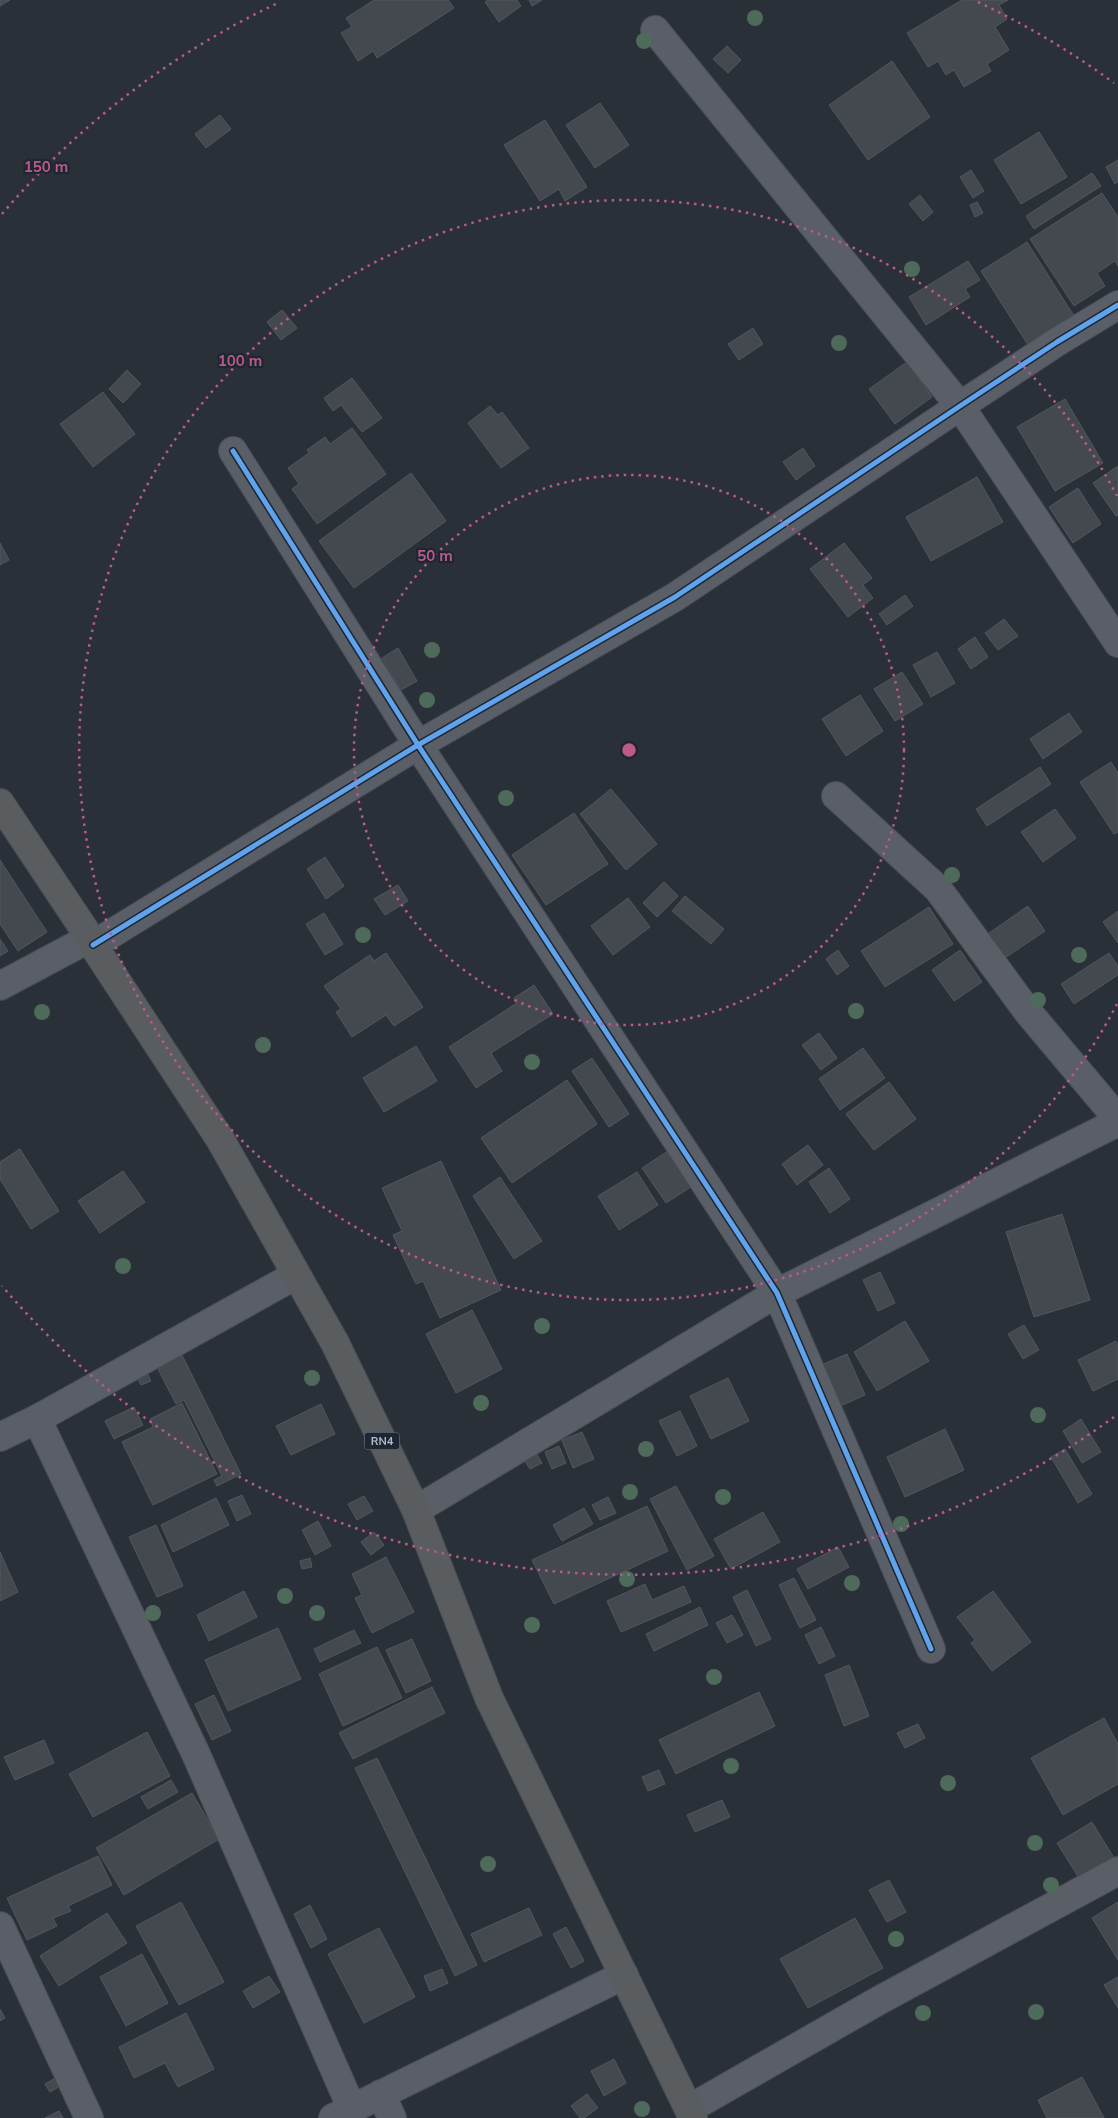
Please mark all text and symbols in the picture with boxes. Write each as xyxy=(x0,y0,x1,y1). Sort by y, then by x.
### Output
text: 150 m xyxy=(24,157,68,176)
text: 100 m xyxy=(218,351,262,370)
text: 50 m xyxy=(417,546,453,565)
centre of rings xyxy=(620,741,638,759)
road number: RN4 xyxy=(364,1432,400,1450)

